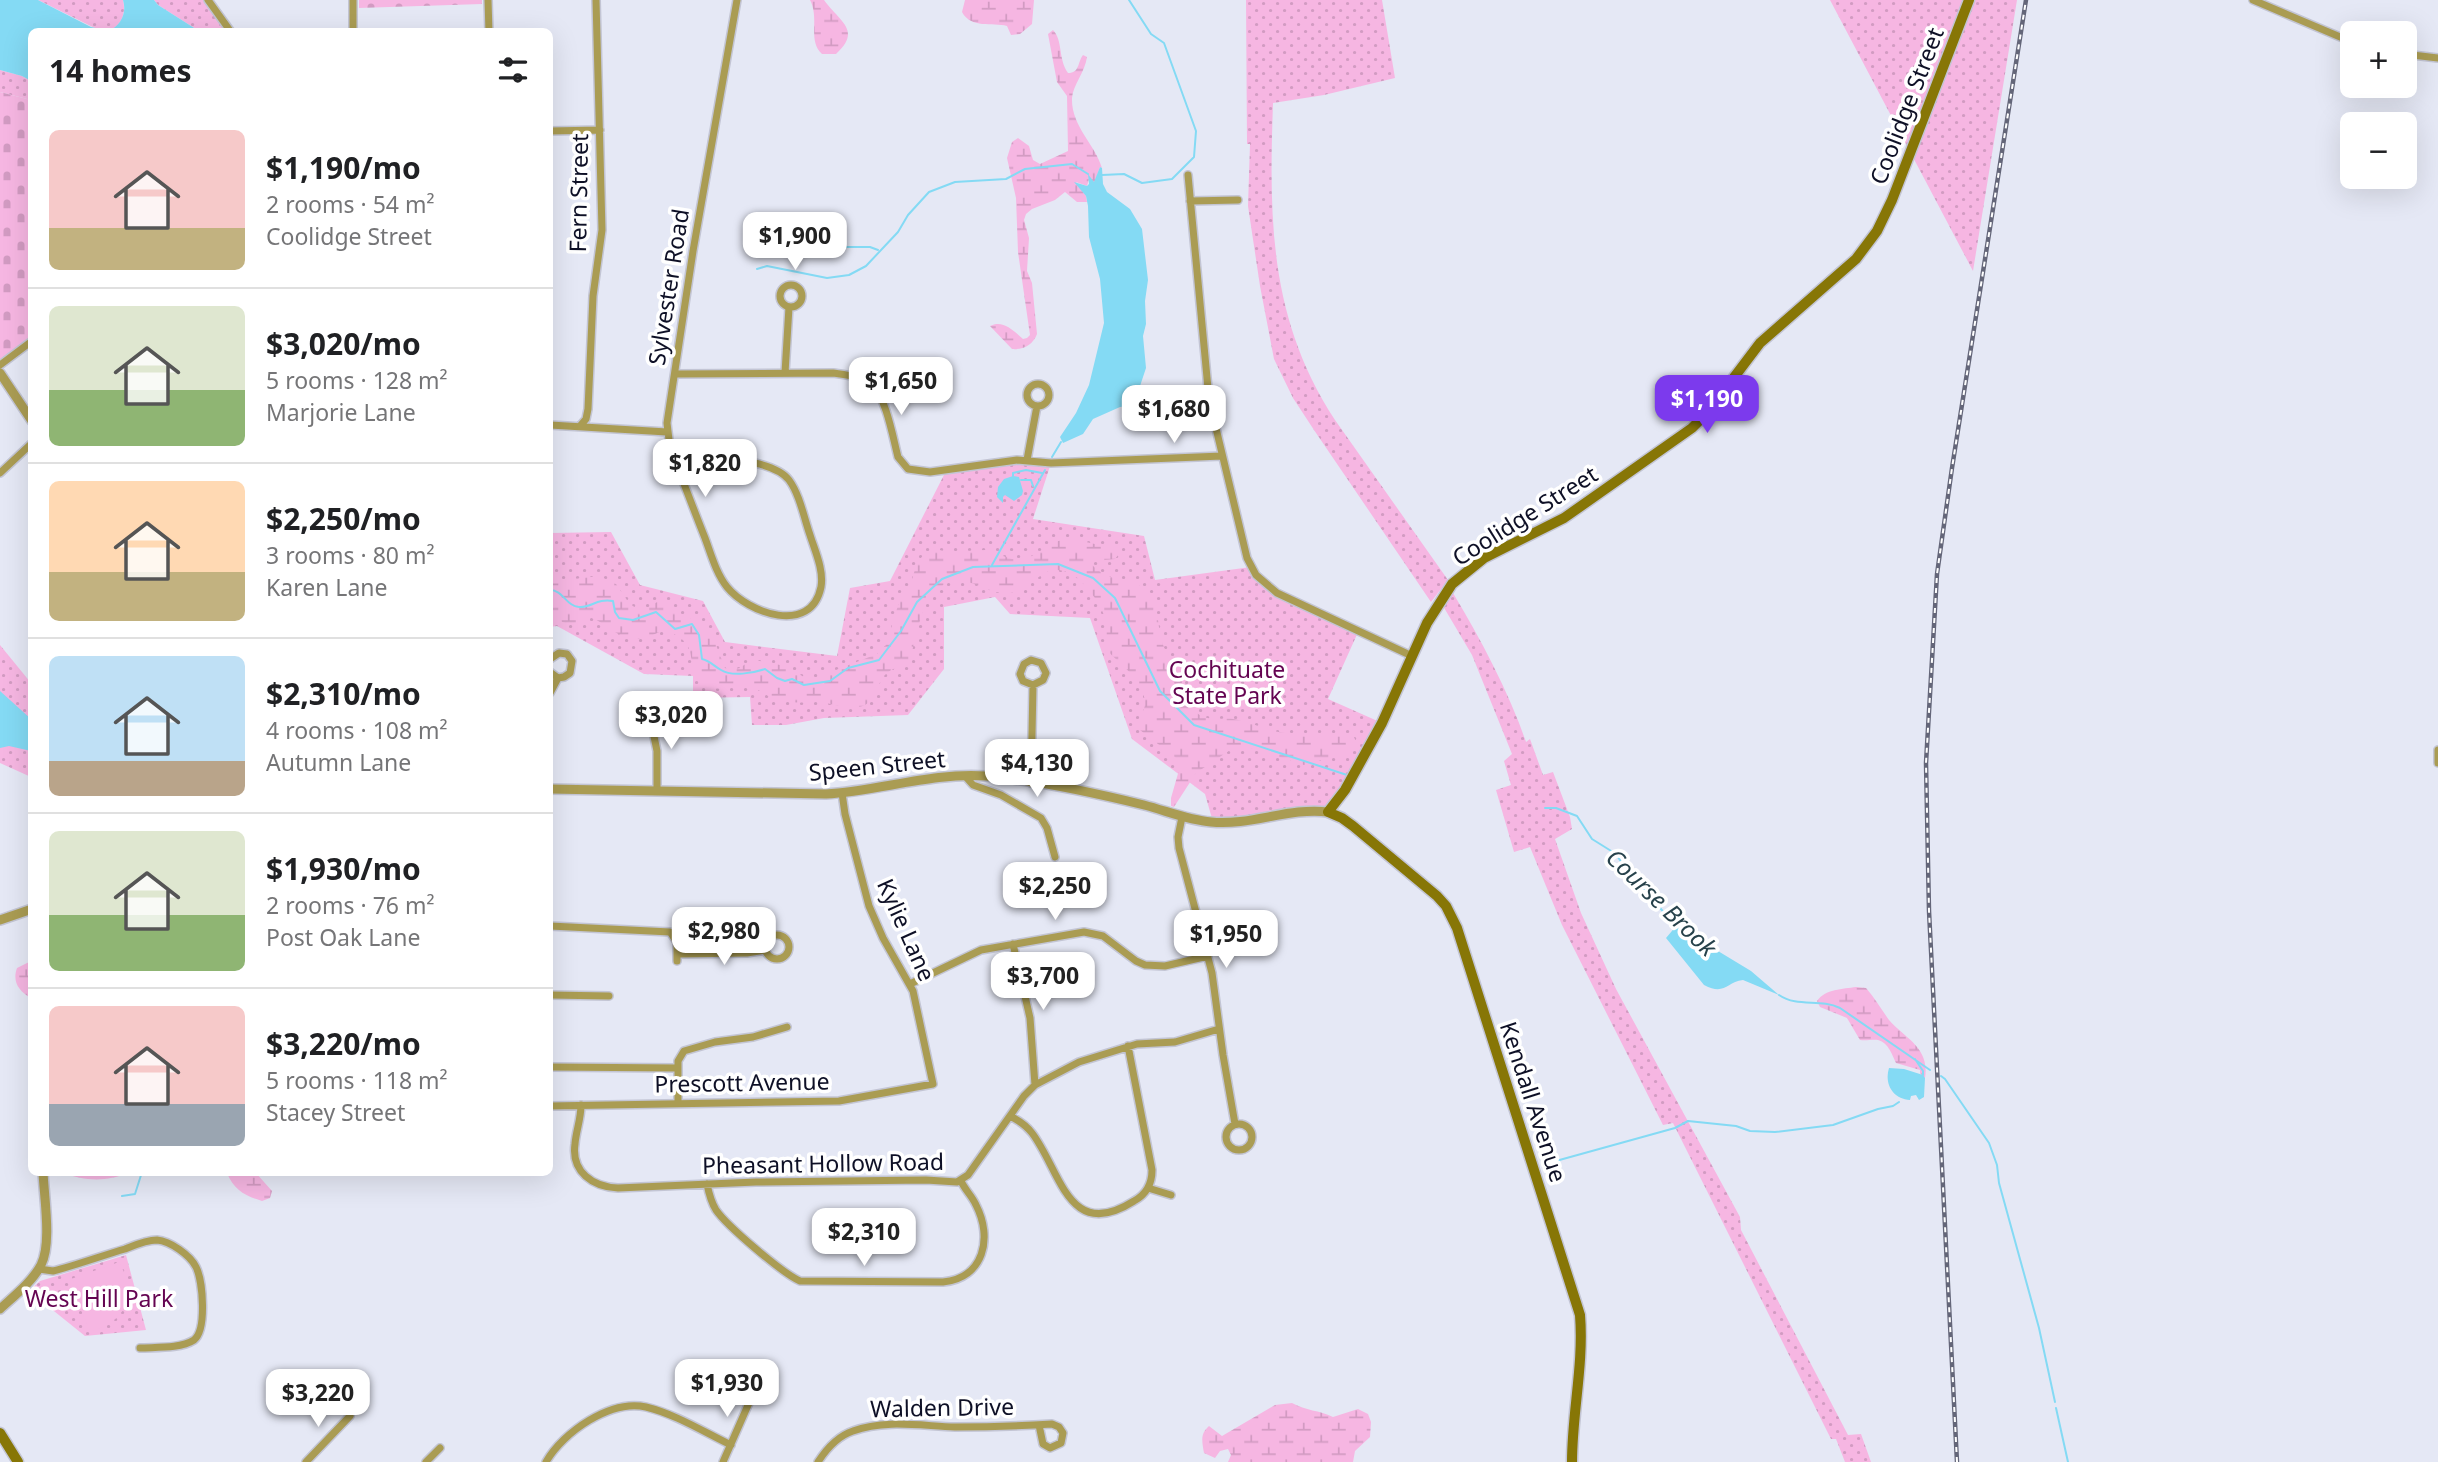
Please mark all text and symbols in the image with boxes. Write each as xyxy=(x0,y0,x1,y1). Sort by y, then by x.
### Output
map controls xyxy=(2340,21,2417,189)
button: + xyxy=(2340,21,2417,98)
street label: Coolidge Street xyxy=(1861,23,1951,189)
text: 14 homes xyxy=(49,50,192,91)
icon: filters xyxy=(494,51,532,89)
button: − xyxy=(2340,112,2417,189)
street label: Fern Street xyxy=(561,133,595,253)
text: $1,190/mo xyxy=(266,147,421,188)
icon: home xyxy=(105,158,189,242)
text: 2 rooms · 54 m² xyxy=(266,188,435,220)
street label: Sylvester Road xyxy=(640,206,696,367)
pin: $1,900 xyxy=(738,212,852,272)
text: $1,900 xyxy=(759,219,831,251)
text: Coolidge Street xyxy=(266,220,432,252)
text: $3,020/mo xyxy=(266,323,421,364)
icon: home xyxy=(105,334,189,418)
pin: $1,650 xyxy=(844,358,958,417)
text: 5 rooms · 128 m² xyxy=(266,364,448,396)
text: $1,650 xyxy=(865,364,937,396)
pin: $1,190 xyxy=(1650,376,1764,435)
text: $1,190 xyxy=(1671,382,1743,414)
pin: $1,680 xyxy=(1117,386,1231,445)
text: $1,680 xyxy=(1138,392,1210,424)
text: Marjorie Lane xyxy=(266,396,416,428)
pin: $1,820 xyxy=(648,440,762,499)
text: $1,820 xyxy=(669,446,741,478)
street label: Coolidge Street xyxy=(1446,458,1603,573)
text: $2,250/mo xyxy=(266,498,421,539)
icon: home xyxy=(105,509,189,593)
text: 3 rooms · 80 m² xyxy=(266,539,435,571)
text: Karen Lane xyxy=(266,571,388,603)
park label: Cochituate State Park xyxy=(1169,653,1285,711)
text: $2,310/mo xyxy=(266,673,421,714)
icon: home xyxy=(105,684,189,768)
pin: $3,020 xyxy=(614,692,728,751)
text: $3,020 xyxy=(635,698,707,730)
text: 4 rooms · 108 m² xyxy=(266,714,448,746)
pin: $4,130 xyxy=(980,740,1094,799)
street label: Speen Street xyxy=(807,742,947,788)
text: Autumn Lane xyxy=(266,746,411,778)
text: $4,130 xyxy=(1001,746,1073,778)
water label: Course Brook xyxy=(1600,841,1725,964)
text: $1,930/mo xyxy=(266,848,421,889)
icon: home xyxy=(105,859,189,943)
pin: $2,250 xyxy=(998,862,1112,922)
text: $2,250 xyxy=(1019,869,1091,901)
street label: Kylie Lane xyxy=(870,873,944,986)
text: 2 rooms · 76 m² xyxy=(266,889,435,921)
pin: $2,980 xyxy=(667,908,781,967)
pin: $1,950 xyxy=(1169,911,1283,970)
text: $2,980 xyxy=(688,914,760,946)
text: $1,950 xyxy=(1190,917,1262,949)
text: Post Oak Lane xyxy=(266,921,420,953)
pin: $3,700 xyxy=(986,953,1100,1012)
text: $3,700 xyxy=(1007,959,1079,991)
street label: Kendall Avenue xyxy=(1493,1017,1575,1186)
text: $3,220/mo xyxy=(266,1023,421,1064)
icon: home xyxy=(105,1034,189,1118)
text: 5 rooms · 118 m² xyxy=(266,1064,448,1096)
street label: Prescott Avenue xyxy=(654,1064,830,1100)
text: Stacey Street xyxy=(266,1096,405,1128)
street label: Pheasant Hollow Road xyxy=(702,1145,944,1181)
pin: $2,310 xyxy=(807,1208,921,1268)
text: $2,310 xyxy=(828,1215,900,1247)
park label: West Hill Park xyxy=(25,1282,174,1314)
pin: $1,930 xyxy=(670,1360,784,1419)
text: $1,930 xyxy=(691,1366,763,1398)
pin: $3,220 xyxy=(261,1370,375,1429)
text: $3,220 xyxy=(282,1376,354,1408)
street label: Walden Drive xyxy=(870,1390,1014,1424)

